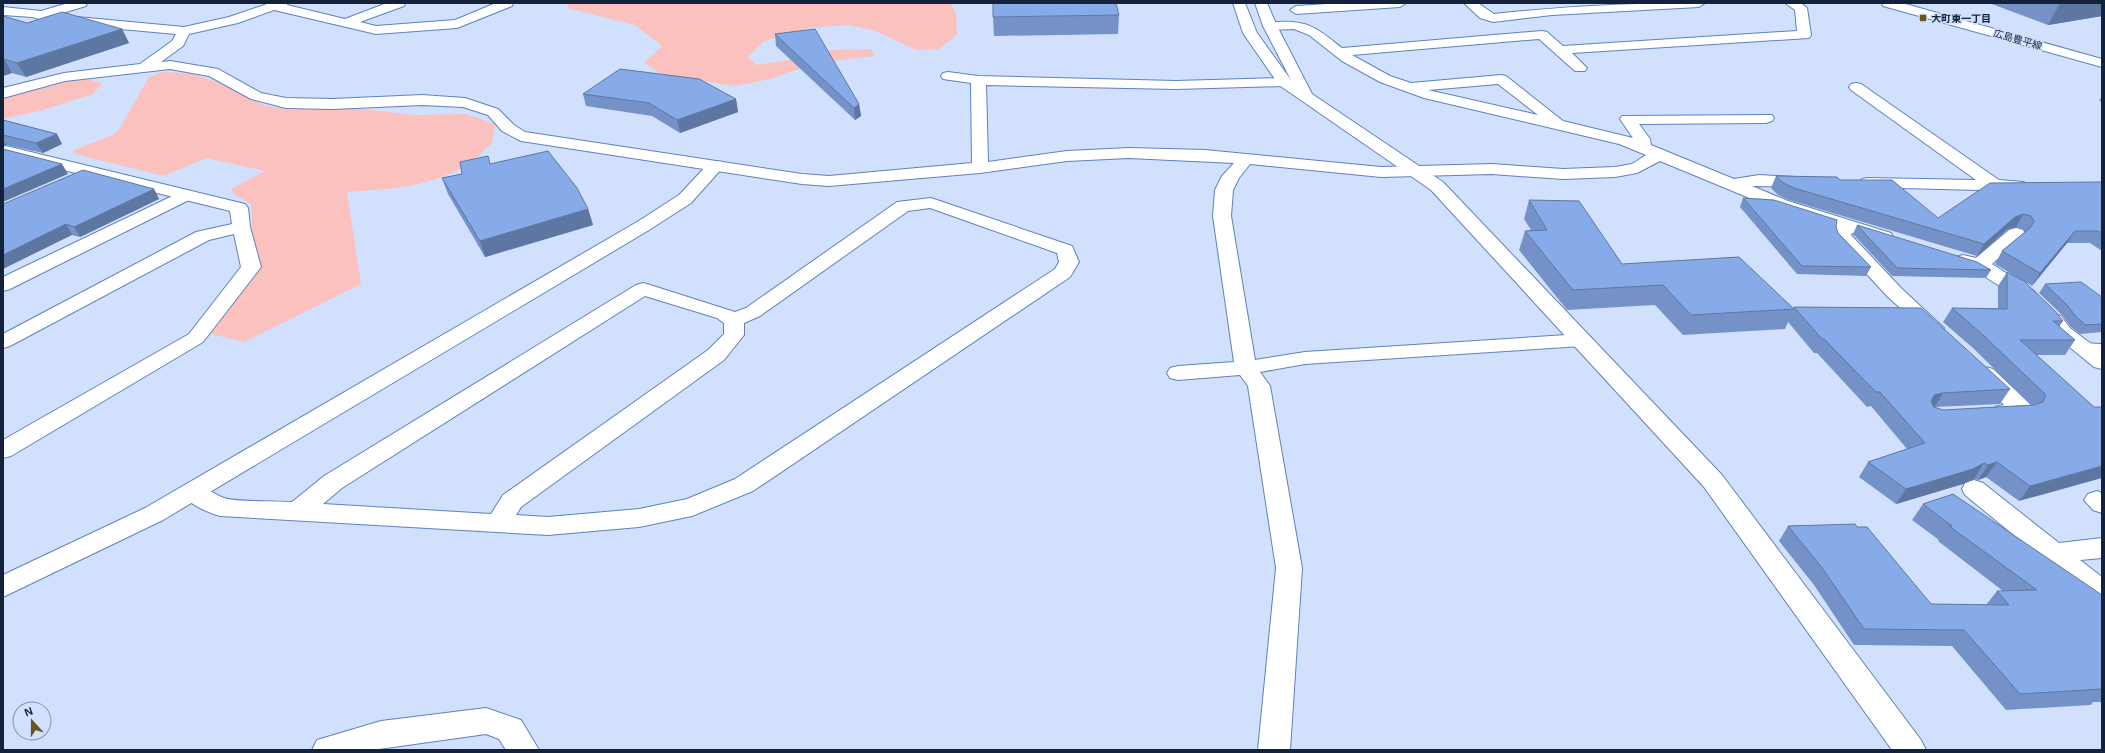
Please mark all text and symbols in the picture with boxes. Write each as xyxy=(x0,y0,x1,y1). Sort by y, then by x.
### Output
marker: 大町東一丁目 xyxy=(1918,13,1928,23)
place label: 大町東一丁目 xyxy=(1931,13,1991,24)
street label: 広島豊平線 xyxy=(1992,27,2043,52)
north arrow xyxy=(12,701,52,741)
text: N xyxy=(23,705,34,719)

